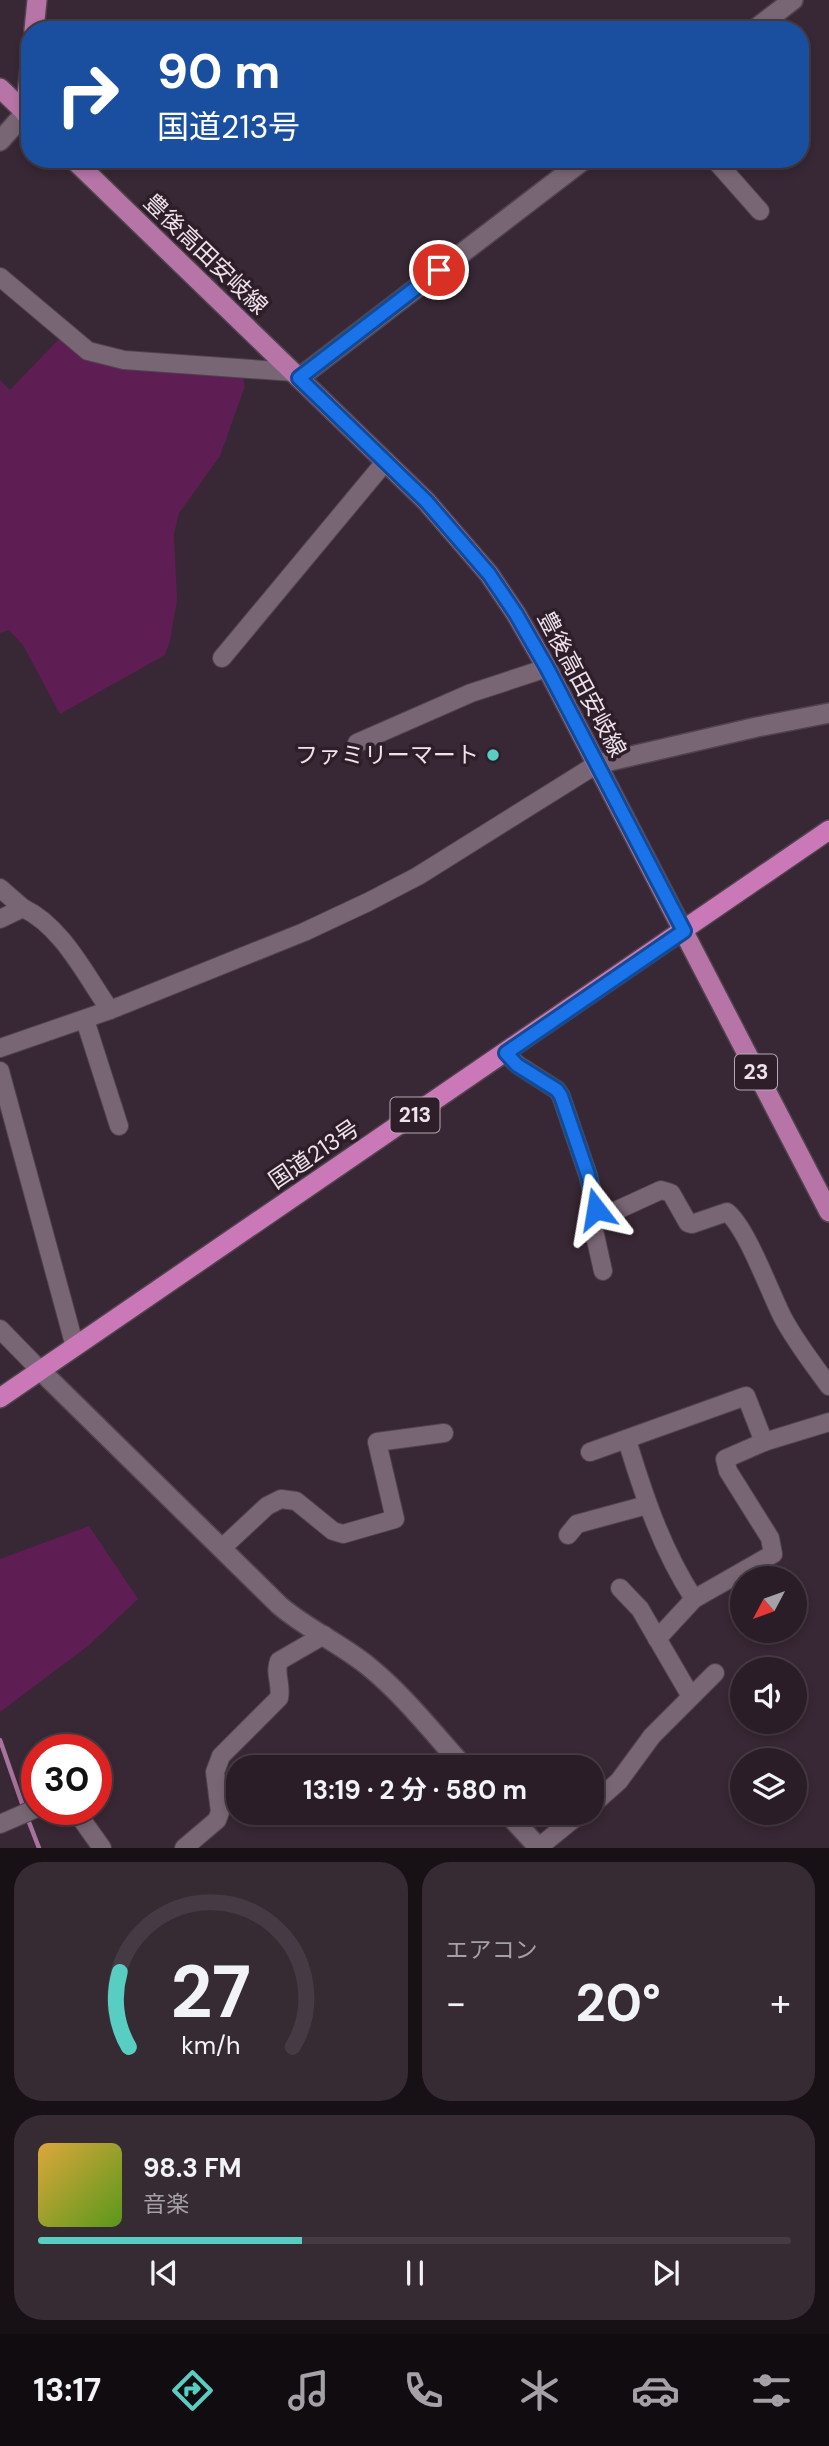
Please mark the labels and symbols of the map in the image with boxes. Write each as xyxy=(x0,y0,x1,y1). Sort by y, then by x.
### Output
street label: 豊後高田安岐線 xyxy=(138,187,274,321)
pin xyxy=(409,240,469,300)
street label: 豊後高田安岐線 xyxy=(531,606,633,762)
place label: ファミリーマート xyxy=(295,740,479,770)
marker: ファミリーマート xyxy=(485,747,501,763)
road number: 23 xyxy=(735,1054,777,1090)
road number: 213 xyxy=(390,1098,440,1132)
street label: 国道213号 xyxy=(263,1113,365,1195)
position arrow xyxy=(559,1172,633,1246)
north arrow xyxy=(730,1566,807,1643)
speed limit sign: 30 xyxy=(21,1734,112,1825)

